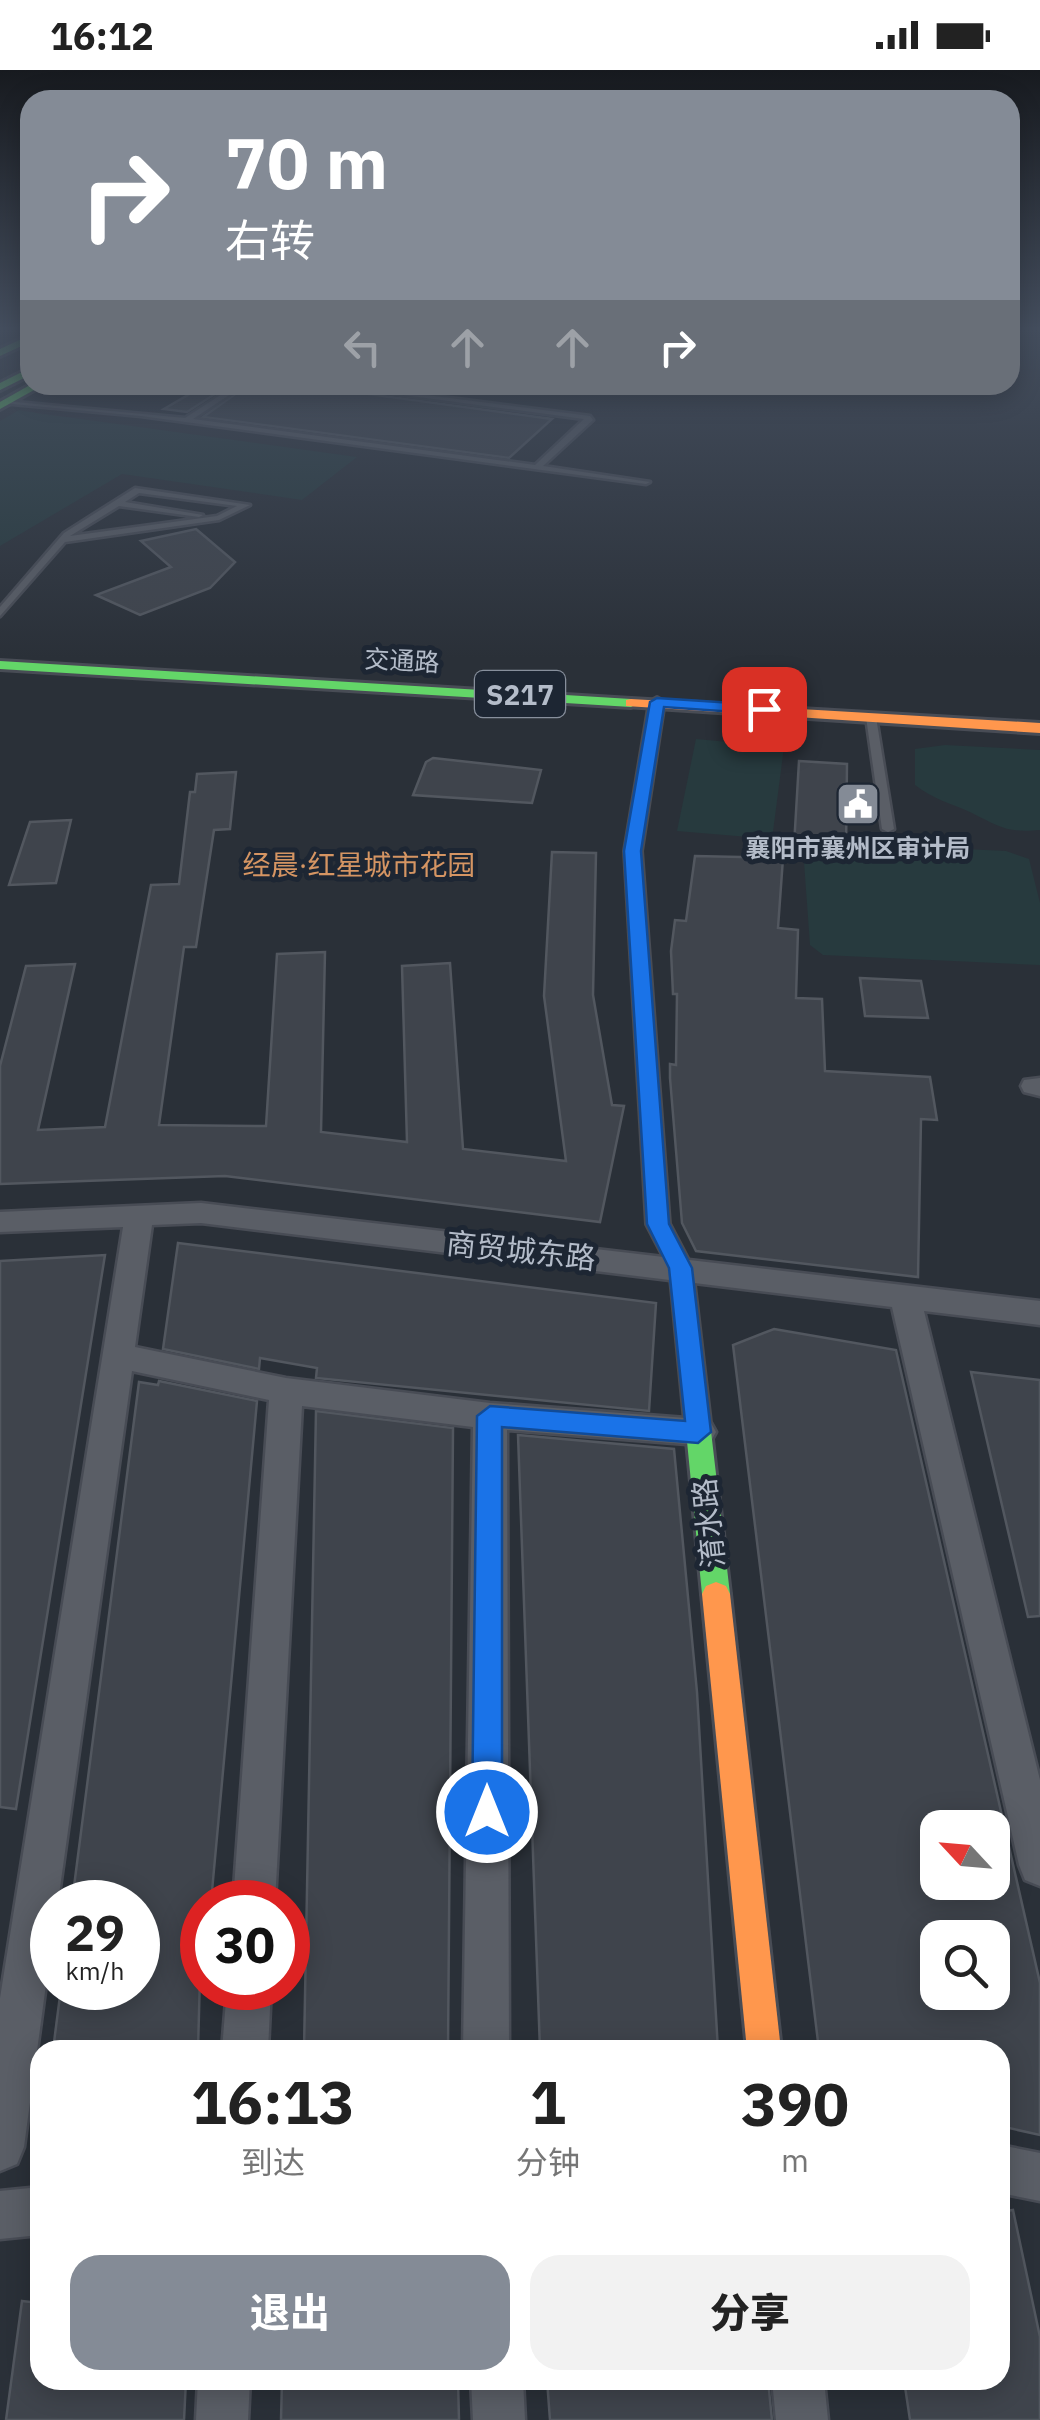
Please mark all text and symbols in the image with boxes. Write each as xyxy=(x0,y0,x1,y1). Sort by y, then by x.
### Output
text: 16:12 xyxy=(50,11,154,60)
text: 70 m xyxy=(225,117,388,208)
icon: right xyxy=(60,130,190,260)
text: 右转 xyxy=(225,211,315,269)
icon: left xyxy=(335,320,390,375)
icon: ahead xyxy=(440,320,495,375)
icon: ahead xyxy=(545,320,600,375)
icon: right xyxy=(650,320,705,375)
street label: 交通路 xyxy=(364,642,440,678)
pin xyxy=(722,667,807,752)
road number: S217 xyxy=(475,671,565,717)
icon: arrive xyxy=(737,682,792,737)
public building icon: 襄阳市襄州区审计局 xyxy=(835,781,881,827)
place label: 襄阳市襄州区审计局 xyxy=(745,831,971,864)
district label: 经晨·红星城市花园 xyxy=(242,846,476,883)
street label: 商贸城东路 xyxy=(444,1223,598,1277)
street label: 淯水路 xyxy=(684,1476,732,1570)
position arrow xyxy=(435,1760,539,1864)
north arrow xyxy=(920,1810,1010,1900)
map controls xyxy=(920,1810,1010,2010)
speed limit sign: 30 xyxy=(180,1880,310,2010)
text: 29 xyxy=(65,1900,125,1965)
button: search xyxy=(920,1920,1010,2010)
text: km/h xyxy=(66,1954,124,1987)
text: 16:13 xyxy=(191,2062,355,2141)
text: 1 xyxy=(530,2062,566,2141)
text: 390 xyxy=(741,2064,849,2143)
text: m xyxy=(781,2139,809,2181)
text: 到达 xyxy=(241,2141,305,2183)
text: 分钟 xyxy=(516,2141,580,2183)
button: 退出 xyxy=(70,2255,510,2370)
button: 分享 xyxy=(530,2255,970,2370)

